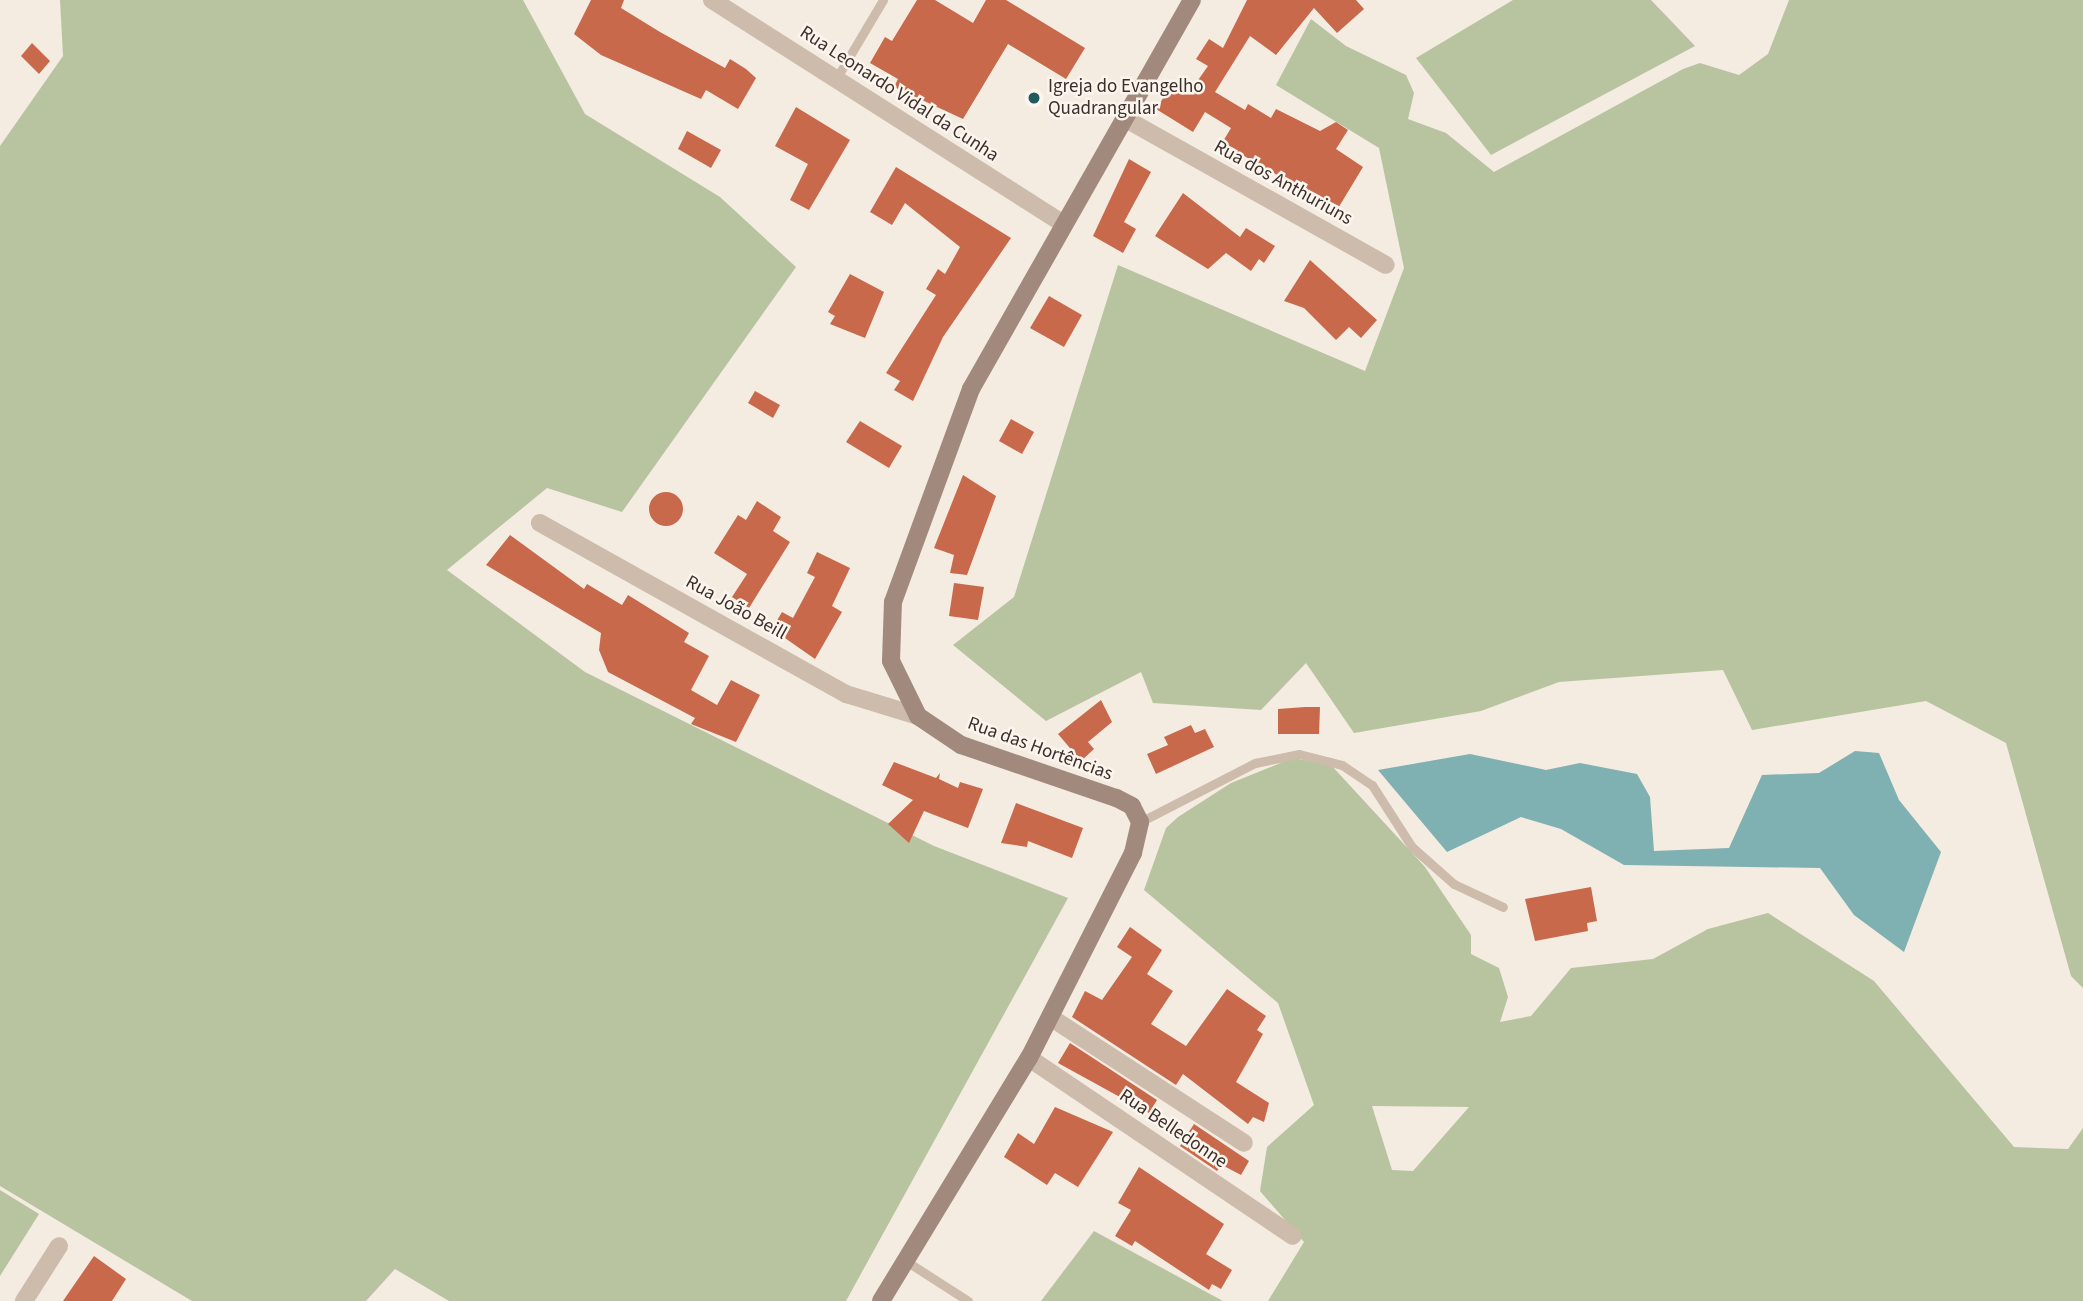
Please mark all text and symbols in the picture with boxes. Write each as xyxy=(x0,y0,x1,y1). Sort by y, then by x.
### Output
street label: Rua Leonardo Vidal da Cunha xyxy=(795,21,1003,167)
place label: Igreja do Evangelho Quadrangular xyxy=(1048,76,1204,120)
marker: Igreja do Evangelho Quadrangular xyxy=(1026,90,1042,106)
street label: Rua dos Anthuriuns xyxy=(1210,135,1356,231)
street label: Rua João Beill xyxy=(681,571,791,645)
street label: Rua das Hortências xyxy=(964,712,1116,786)
street label: Rua Belledonne xyxy=(1115,1085,1231,1173)

